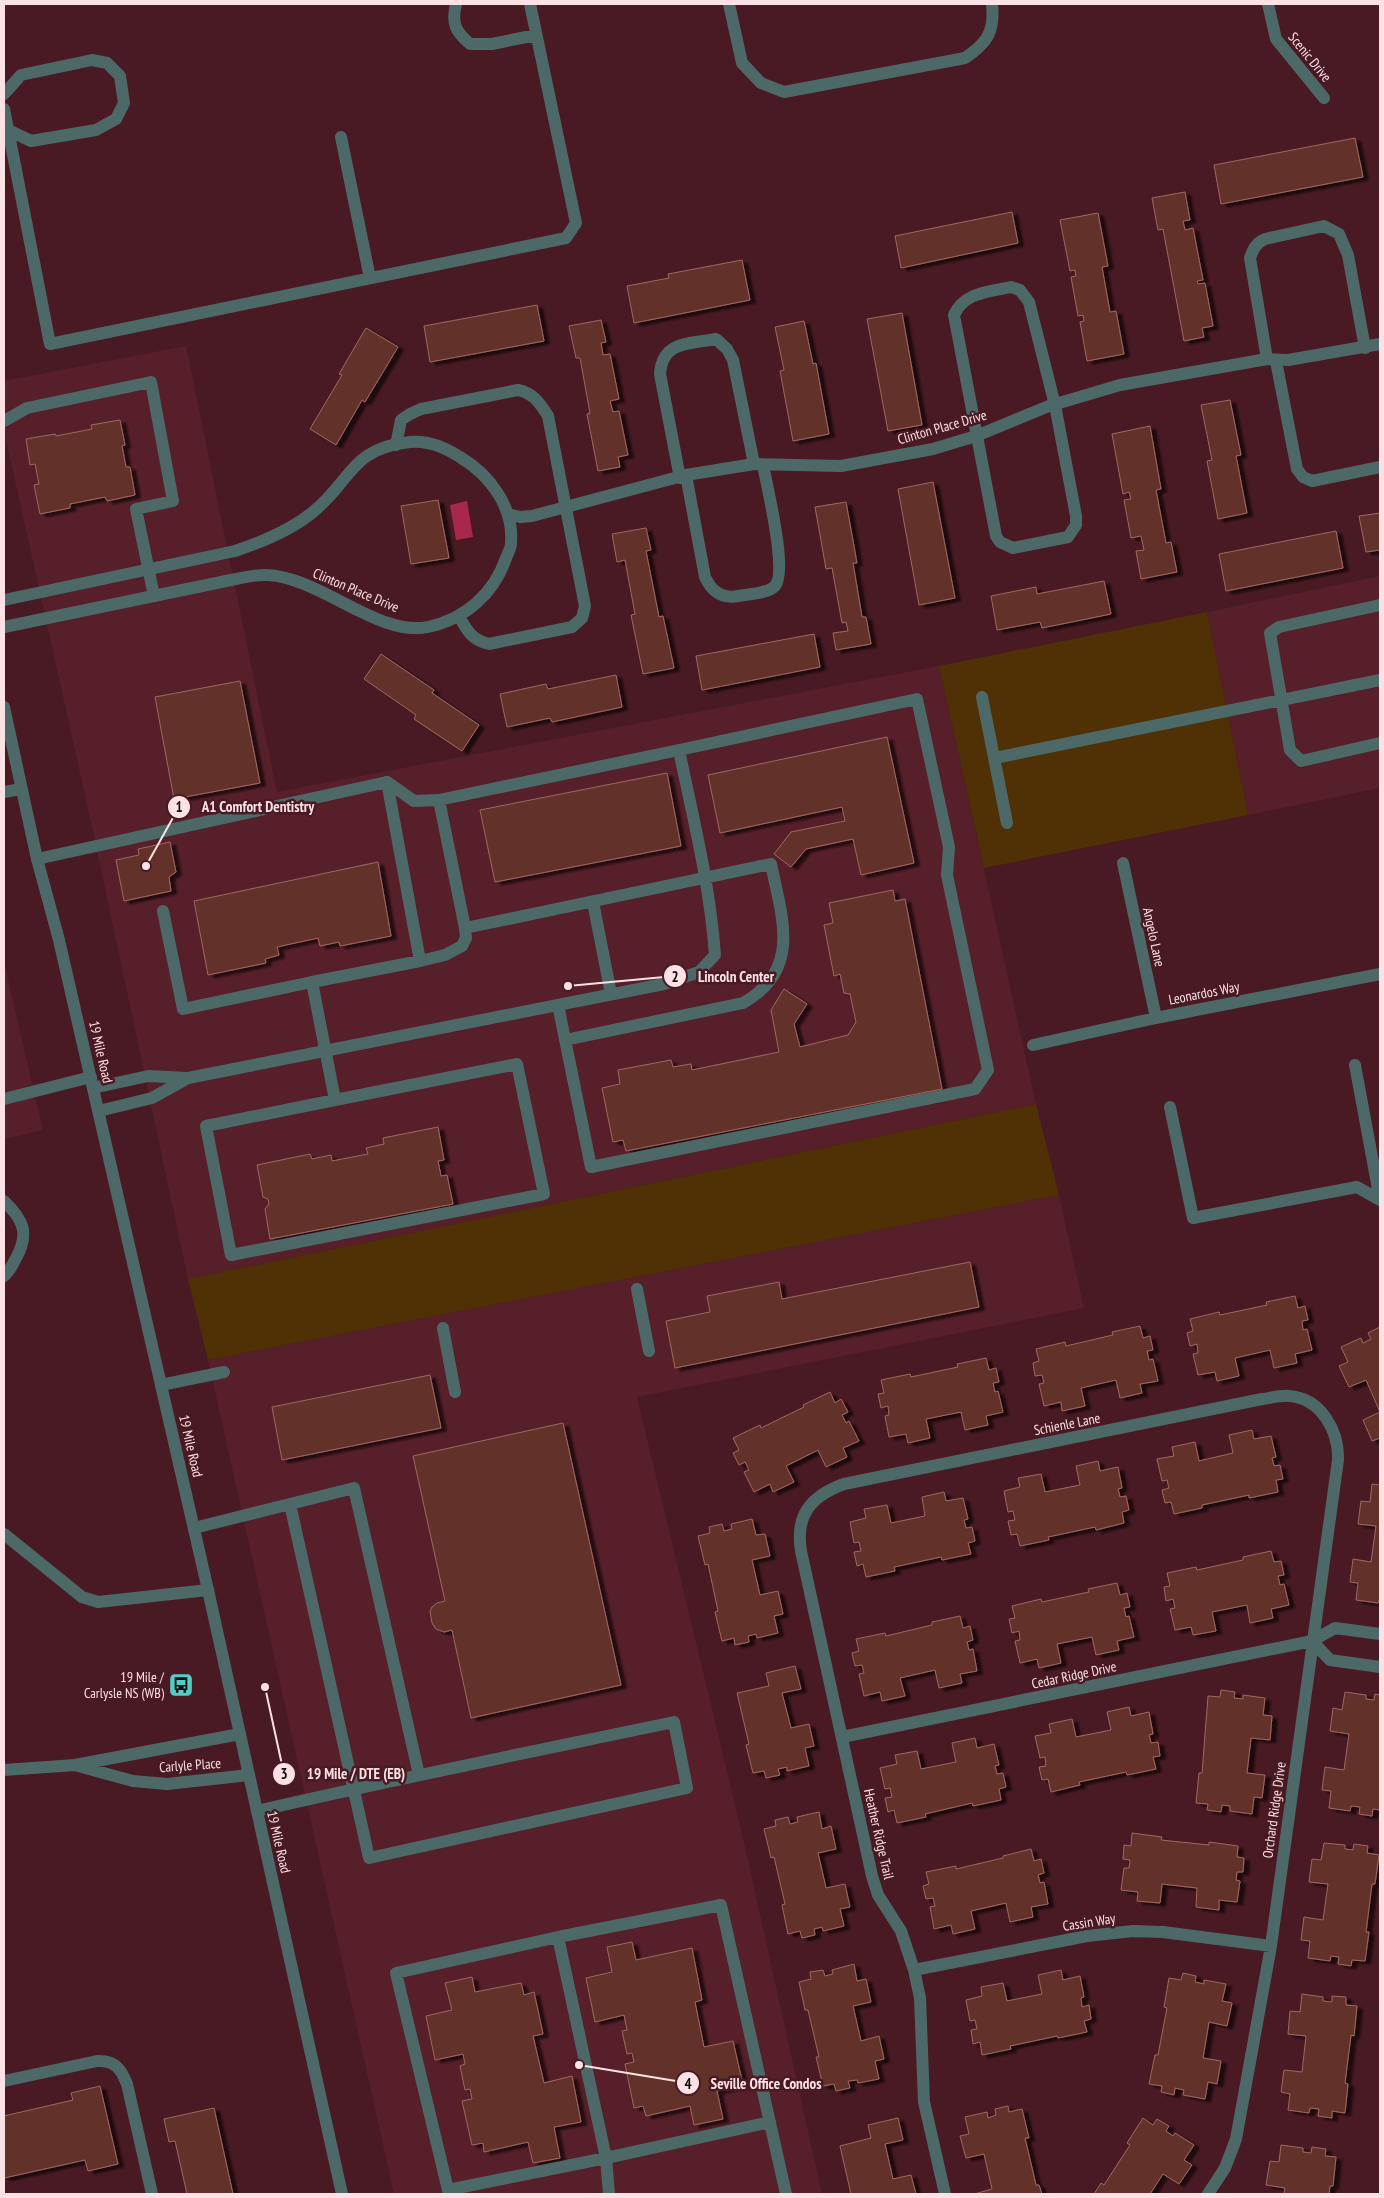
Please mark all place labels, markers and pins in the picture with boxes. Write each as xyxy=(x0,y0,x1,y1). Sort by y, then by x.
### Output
callout: A1 Comfort Dentistry xyxy=(166,792,324,822)
callout: Lincoln Center xyxy=(663,961,784,991)
place label: 19 Mile / Carlysle NS (WB) xyxy=(84,1668,165,1702)
bus stop icon: 19 Mile / Carlysle NS (WB) xyxy=(168,1672,194,1698)
callout: 19 Mile / DTE (EB) xyxy=(271,1759,415,1789)
callout: Seville Office Condos xyxy=(675,2068,832,2098)

